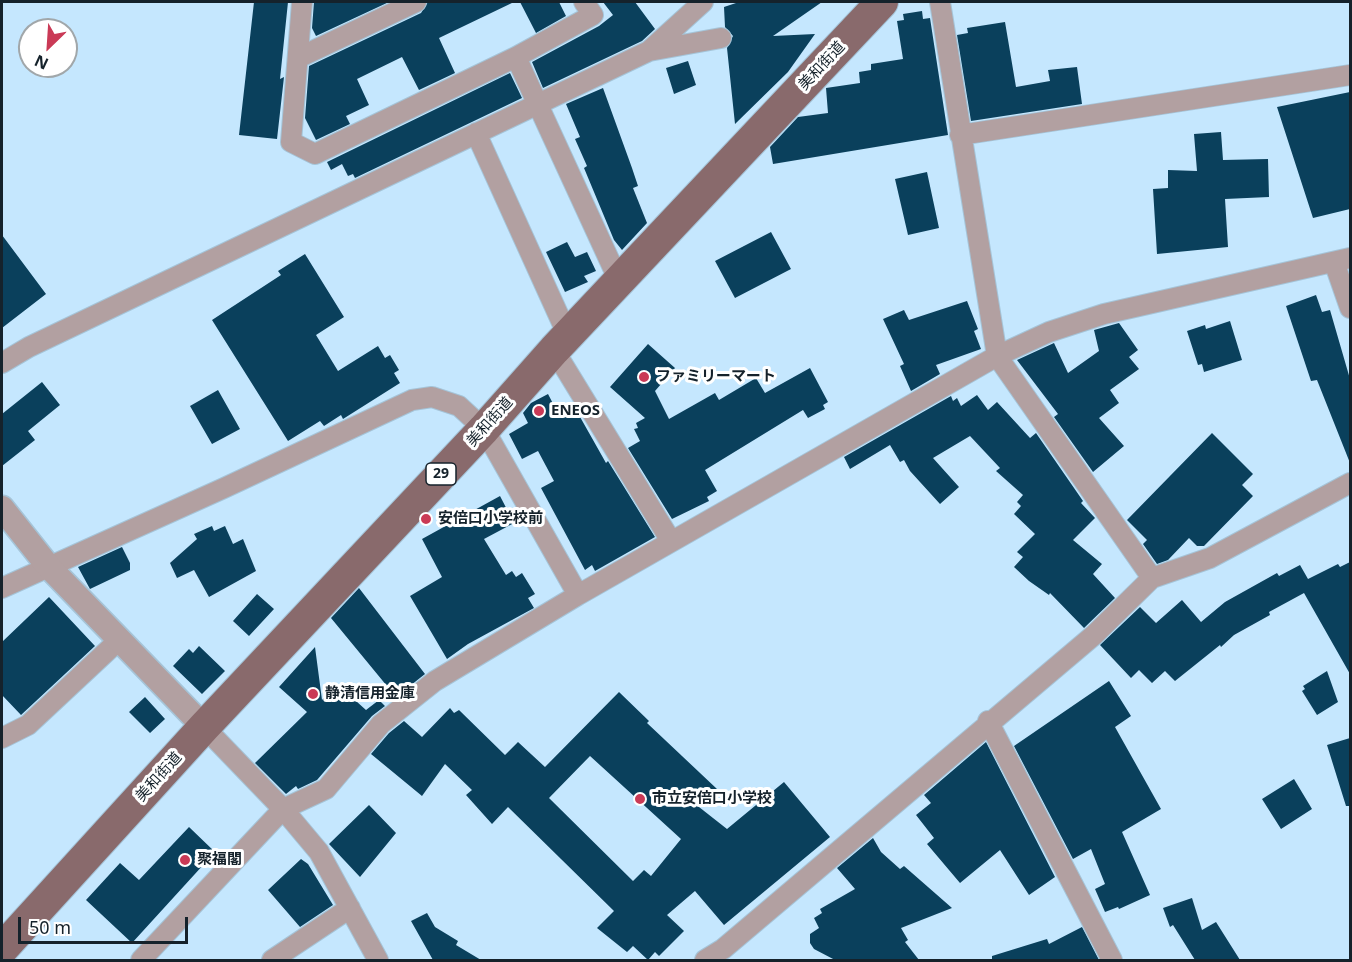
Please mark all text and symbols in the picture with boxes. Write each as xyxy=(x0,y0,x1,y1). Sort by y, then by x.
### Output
north arrow xyxy=(18,18,78,78)
street label: 美和街道 xyxy=(795,38,849,94)
text: N xyxy=(31,50,52,75)
place label: ファミリーマート xyxy=(656,368,776,386)
marker: ファミリーマート xyxy=(637,370,651,384)
street label: 美和街道 xyxy=(463,394,517,450)
place label: ENEOS xyxy=(551,402,600,420)
marker: ENEOS xyxy=(532,404,546,418)
road number: 29 xyxy=(426,463,456,485)
place label: 安倍口小学校前 xyxy=(438,510,543,528)
marker: 安倍口小学校前 xyxy=(419,512,433,526)
place label: 静清信用金庫 xyxy=(325,685,415,703)
marker: 静清信用金庫 xyxy=(306,687,320,701)
street label: 美和街道 xyxy=(132,749,186,805)
place label: 市立安倍口小学校 xyxy=(652,790,772,808)
marker: 市立安倍口小学校 xyxy=(633,792,647,806)
place label: 聚福閣 xyxy=(197,851,242,869)
marker: 聚福閣 xyxy=(178,853,192,867)
scale bar xyxy=(21,905,190,943)
text: 50 m xyxy=(29,915,71,939)

